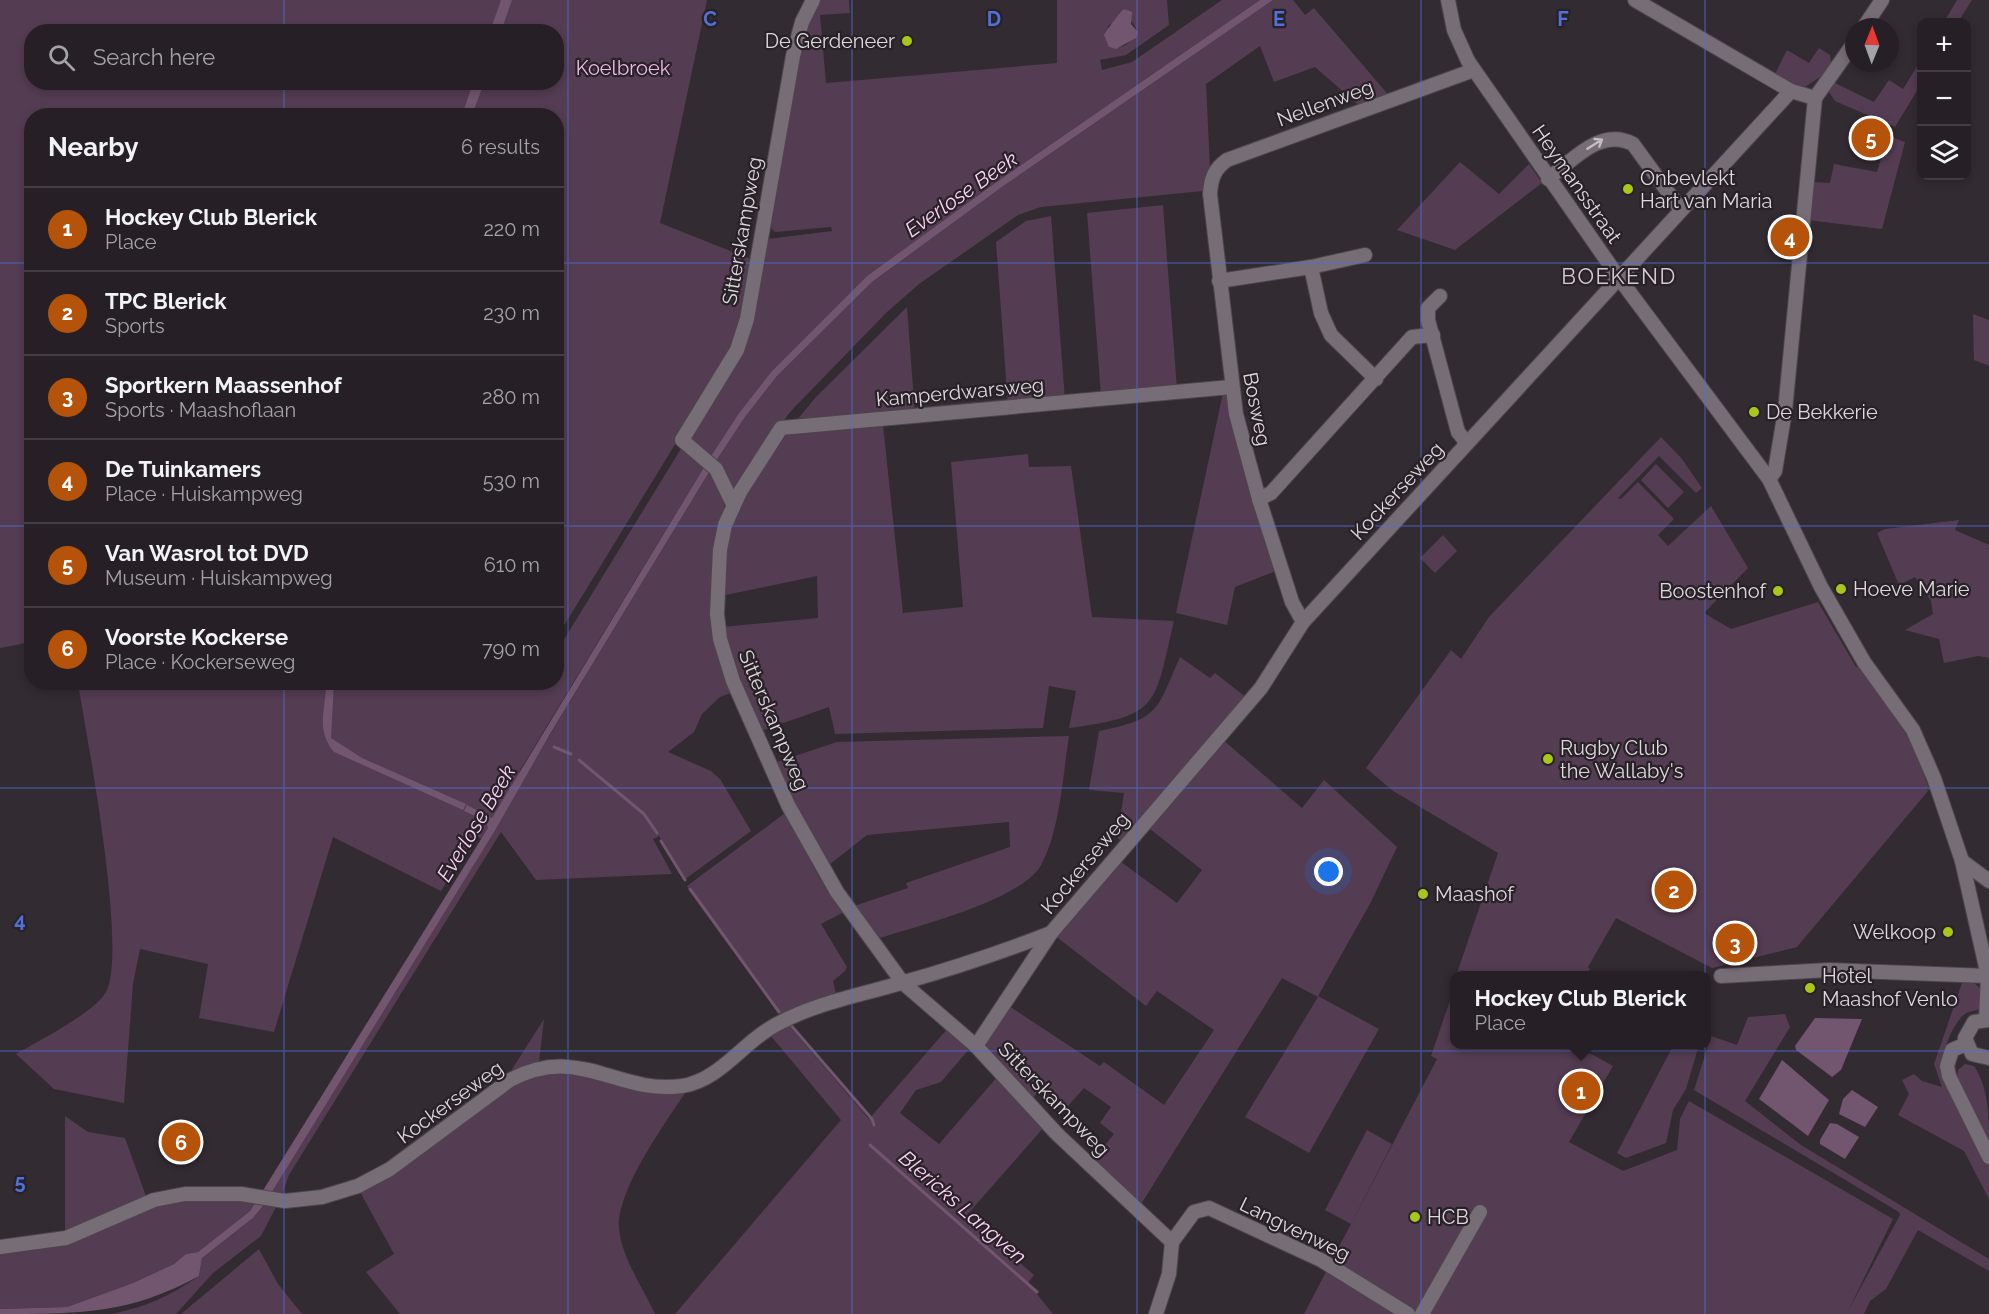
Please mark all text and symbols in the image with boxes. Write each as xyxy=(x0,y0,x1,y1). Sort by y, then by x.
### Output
text: C xyxy=(703,7,717,31)
text: D xyxy=(987,7,1001,31)
text: E xyxy=(1273,7,1285,31)
text: F xyxy=(1557,7,1569,31)
north arrow xyxy=(1845,18,1899,72)
map controls xyxy=(1917,18,1971,180)
button: + xyxy=(1917,18,1971,72)
search box xyxy=(24,24,564,90)
place label: De Gerdeneer xyxy=(765,29,895,53)
marker: De Gerdeneer xyxy=(900,34,914,48)
icon: search xyxy=(45,41,78,74)
text: Search here xyxy=(93,44,215,70)
park label: Koelbroek xyxy=(576,56,671,80)
button: − xyxy=(1917,72,1971,126)
street label: Nellenweg xyxy=(1273,74,1377,132)
pin: 5 xyxy=(1852,116,1890,160)
street label: Heymansstraat xyxy=(1527,120,1627,248)
button: layers xyxy=(1917,126,1971,180)
text: Nearby xyxy=(48,132,138,162)
text: 6 results xyxy=(461,135,540,159)
one-way arrow xyxy=(1586,138,1603,150)
water label: Everlose Beek xyxy=(900,146,1022,242)
street label: Sitterskampweg xyxy=(717,155,767,307)
place label: Onbevlekt Hart van Maria xyxy=(1640,166,1773,213)
marker: Onbevlekt Hart van Maria xyxy=(1621,182,1635,196)
text: Hockey Club Blerick xyxy=(105,204,317,230)
pin: 4 xyxy=(1770,214,1810,260)
text: 1 xyxy=(63,217,72,241)
text: 220 m xyxy=(483,217,540,241)
text: Place xyxy=(105,230,156,254)
district label: BOEKEND xyxy=(1561,263,1677,289)
text: TPC Blerick xyxy=(105,288,227,314)
text: 2 xyxy=(62,301,73,325)
text: 230 m xyxy=(483,301,540,325)
text: Sports xyxy=(105,314,165,338)
street label: Bosweg xyxy=(1238,370,1276,448)
text: Sportkern Maassenhof xyxy=(105,372,342,398)
street label: Kamperdwarsweg xyxy=(875,373,1045,411)
text: 3 xyxy=(62,385,73,409)
text: 280 m xyxy=(482,385,540,409)
text: Sports · Maashoflaan xyxy=(105,398,296,422)
place label: De Bekkerie xyxy=(1766,400,1878,424)
marker: De Bekkerie xyxy=(1747,405,1761,419)
street label: Kockerseweg xyxy=(1346,437,1448,545)
text: De Tuinkamers xyxy=(105,456,261,482)
text: 4 xyxy=(62,469,73,493)
text: 530 m xyxy=(483,469,540,493)
text: Place · Huiskampweg xyxy=(105,482,303,506)
text: Van Wasrol tot DVD xyxy=(105,540,309,566)
text: 5 xyxy=(62,553,73,577)
text: 610 m xyxy=(484,553,540,577)
text: Museum · Huiskampweg xyxy=(105,566,333,590)
place label: Hoeve Marie xyxy=(1853,577,1970,601)
place label: Boostenhof xyxy=(1659,579,1767,603)
marker: Hoeve Marie xyxy=(1834,582,1848,596)
marker: Boostenhof xyxy=(1771,584,1785,598)
text: Voorste Kockerse xyxy=(105,624,288,650)
text: 6 xyxy=(61,637,74,661)
text: 790 m xyxy=(482,637,540,661)
street label: Sitterskampweg xyxy=(734,646,814,794)
text: Place · Kockerseweg xyxy=(105,650,295,674)
place label: Rugby Club the Wallaby's xyxy=(1560,736,1683,783)
marker: Rugby Club the Wallaby's xyxy=(1541,752,1555,766)
water label: Everlose Beek xyxy=(431,760,521,886)
street label: Kockerseweg xyxy=(1036,807,1134,919)
your location xyxy=(1314,857,1343,886)
pin: 2 xyxy=(1654,868,1694,912)
place label: Maashof xyxy=(1435,882,1515,906)
marker: Maashof xyxy=(1416,887,1430,901)
text: 4 xyxy=(14,908,26,932)
pin: 3 xyxy=(1716,920,1754,966)
place label: Welkoop xyxy=(1853,920,1936,944)
marker: Welkoop xyxy=(1941,925,1955,939)
place label: Hotel Maashof Venlo xyxy=(1822,964,1958,1011)
popup xyxy=(1450,971,1711,1049)
marker: Hotel Maashof Venlo xyxy=(1803,981,1817,995)
text: Hockey Club Blerick xyxy=(1474,985,1687,1011)
text: Place xyxy=(1474,1011,1526,1035)
street label: Sitterskampweg xyxy=(993,1037,1115,1161)
street label: Kockerseweg xyxy=(392,1056,508,1148)
pin: 1 xyxy=(1562,1068,1600,1114)
pin: 6 xyxy=(162,1120,201,1164)
water label: Blericks Langven xyxy=(894,1145,1032,1269)
text: 5 xyxy=(14,1170,26,1194)
street label: Langvenweg xyxy=(1236,1192,1354,1266)
place label: HCB xyxy=(1427,1205,1469,1229)
marker: HCB xyxy=(1408,1210,1422,1224)

